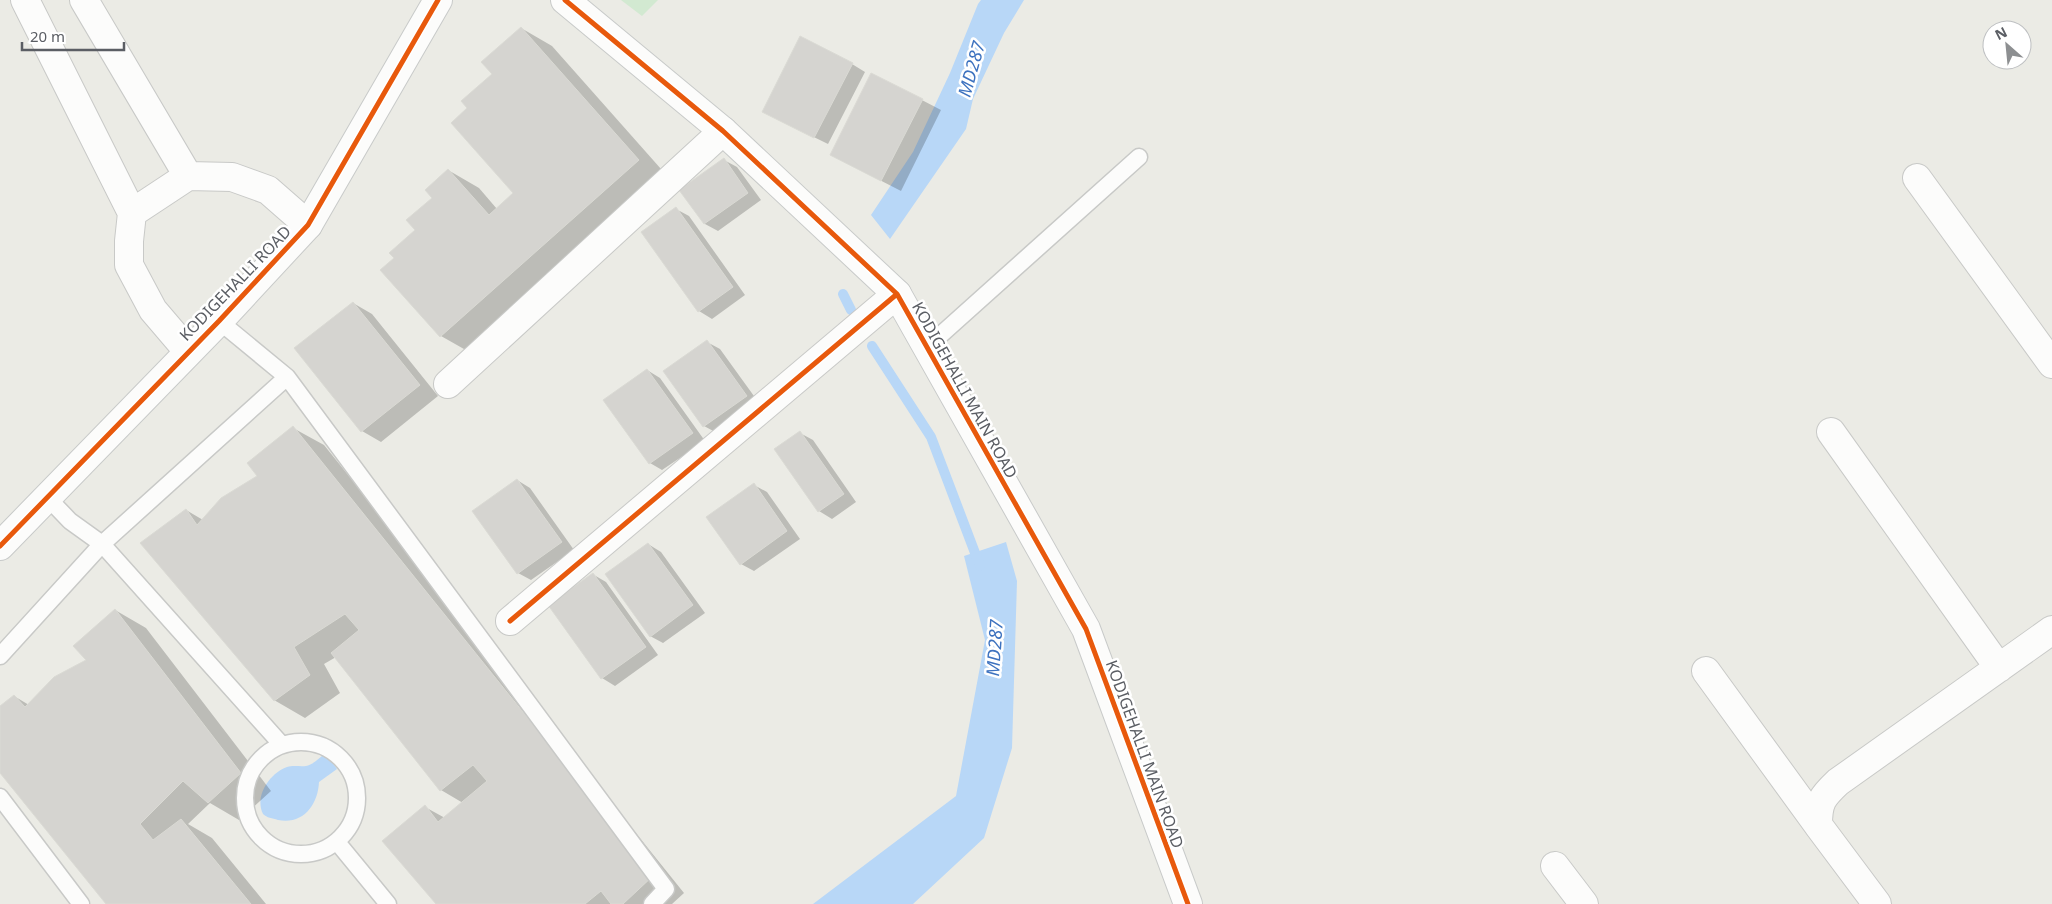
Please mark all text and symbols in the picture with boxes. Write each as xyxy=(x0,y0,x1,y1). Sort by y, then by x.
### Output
scale bar xyxy=(22,20,125,52)
north arrow xyxy=(1982,20,2032,70)
text: N xyxy=(1991,22,2010,44)
text: 20 m xyxy=(30,26,65,46)
water label: MD287 xyxy=(952,37,991,100)
street label: KODIGEHALLI ROAD xyxy=(174,221,296,345)
street label: KODIGEHALLI MAIN ROAD xyxy=(907,298,1023,482)
water label: MD287 xyxy=(980,618,1008,677)
street label: KODIGEHALLI MAIN ROAD xyxy=(1101,657,1189,851)

